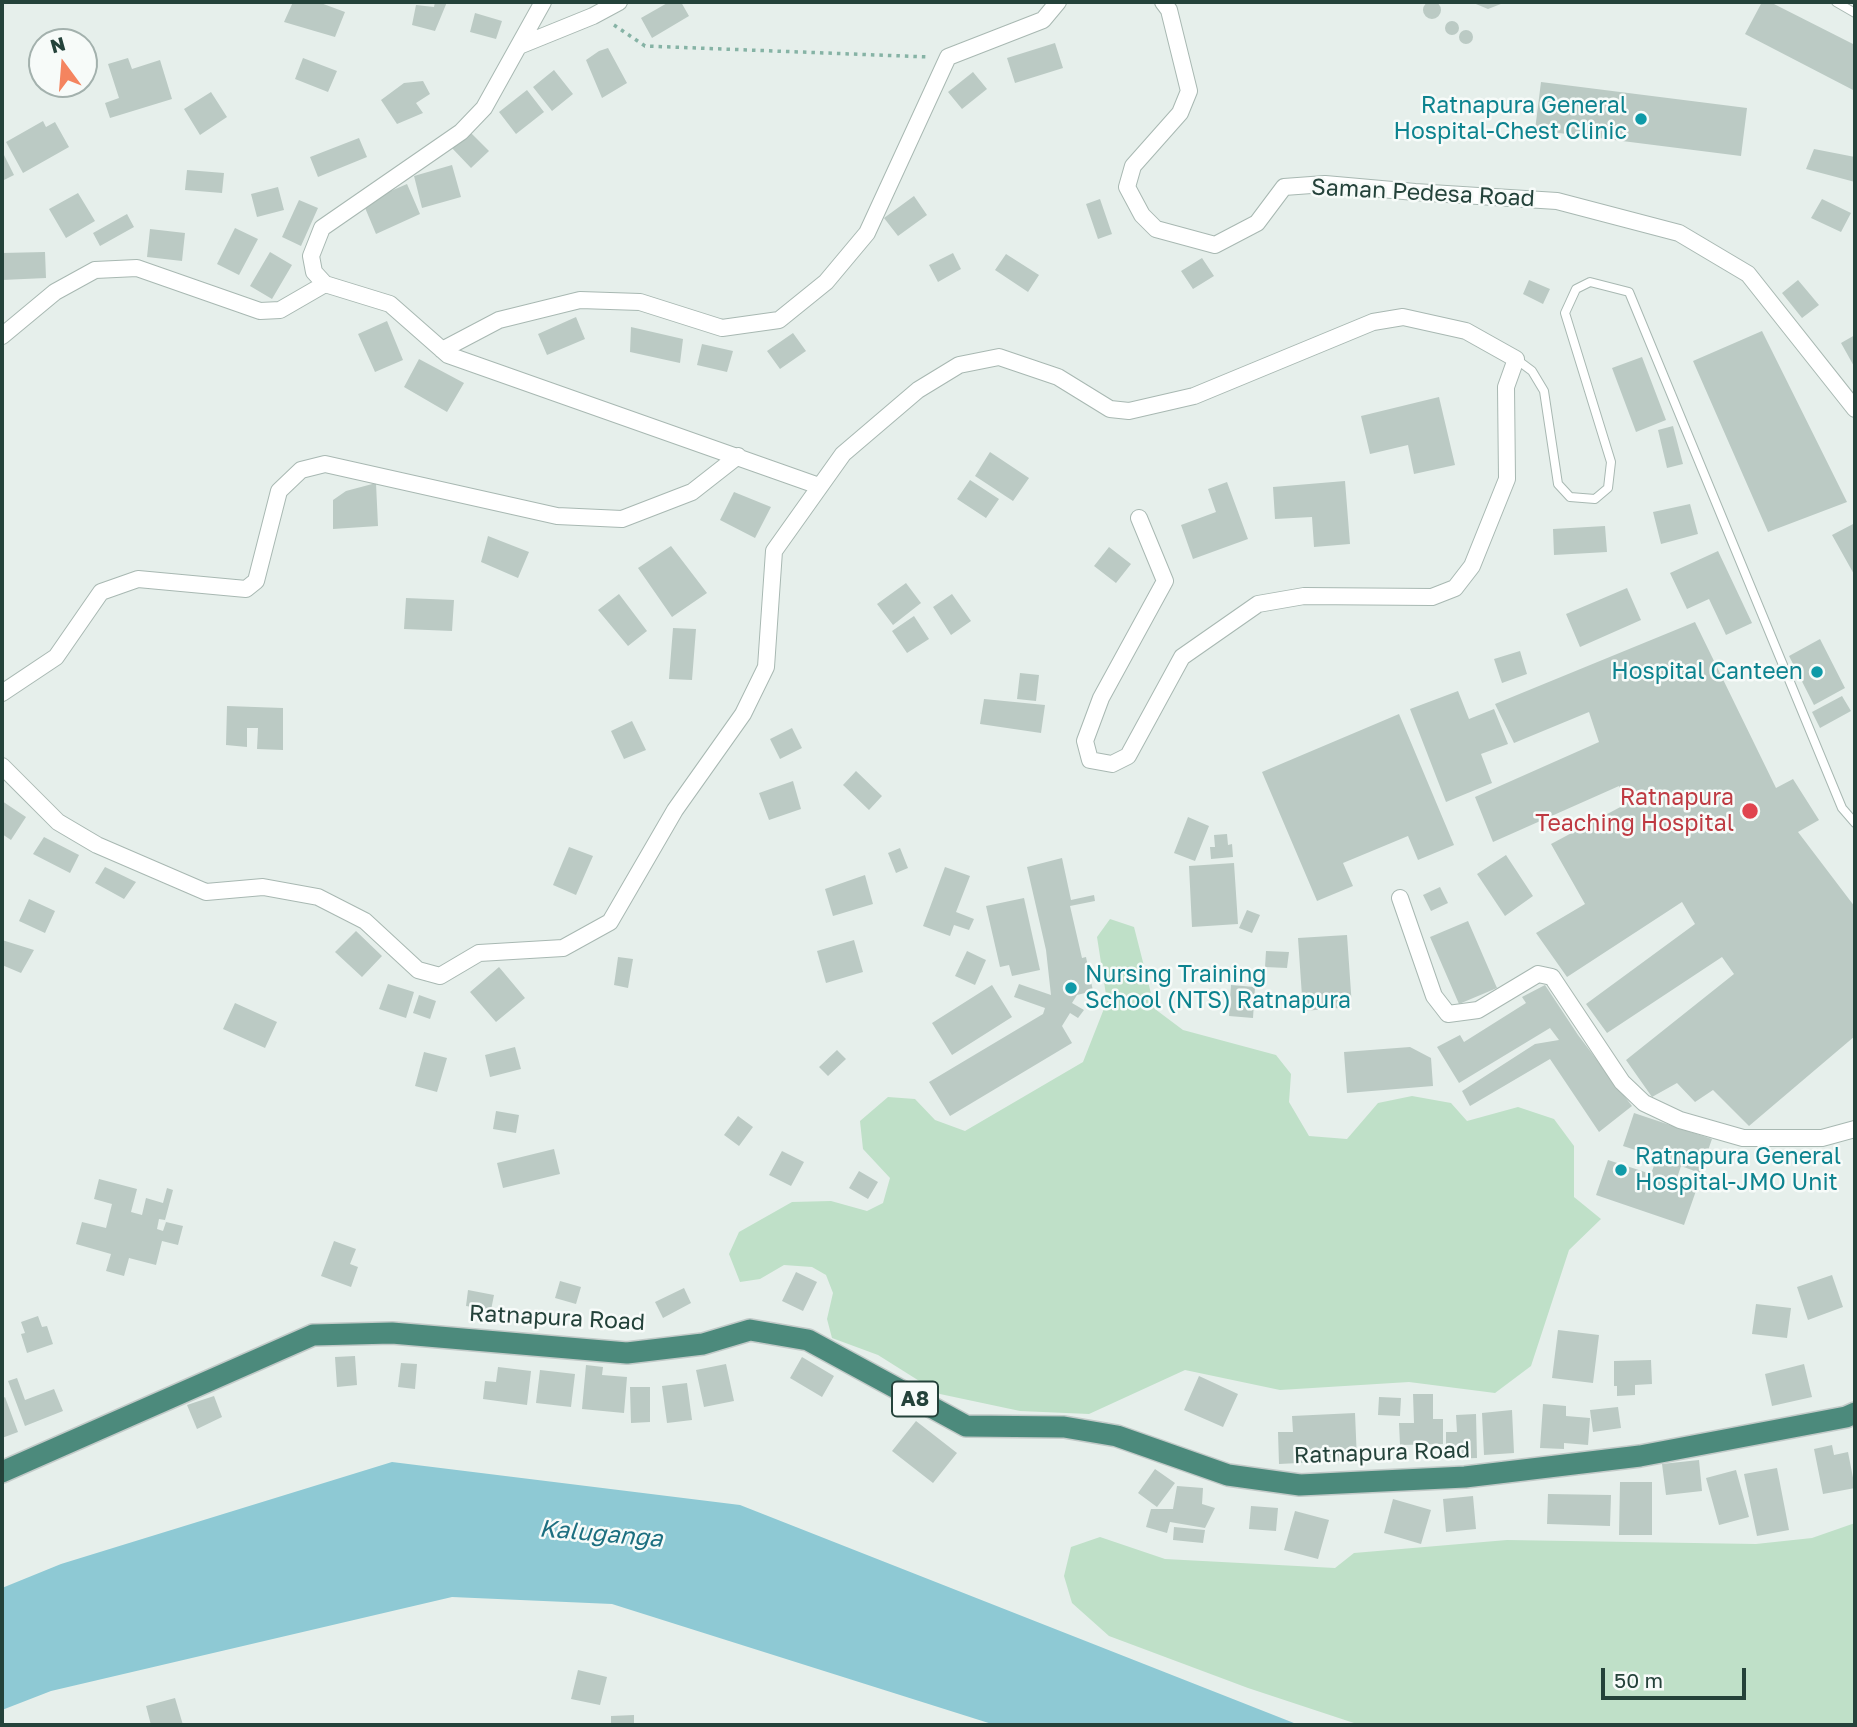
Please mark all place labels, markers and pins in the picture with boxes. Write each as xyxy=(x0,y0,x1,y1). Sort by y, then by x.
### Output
place label: Ratnapura General Hospital-Chest Clinic xyxy=(1394,92,1627,146)
marker: Ratnapura General Hospital-Chest Clinic xyxy=(1633,111,1649,127)
place label: Hospital Canteen xyxy=(1611,658,1803,686)
marker: Hospital Canteen xyxy=(1809,664,1825,680)
place label: Ratnapura Teaching Hospital xyxy=(1535,784,1734,838)
marker: Ratnapura Teaching Hospital xyxy=(1740,801,1760,821)
place label: Nursing Training School (NTS) Ratnapura xyxy=(1085,961,1351,1015)
marker: Nursing Training School (NTS) Ratnapura xyxy=(1063,980,1079,996)
place label: Ratnapura General Hospital-JMO Unit xyxy=(1635,1143,1841,1197)
marker: Ratnapura General Hospital-JMO Unit xyxy=(1613,1162,1629,1178)

